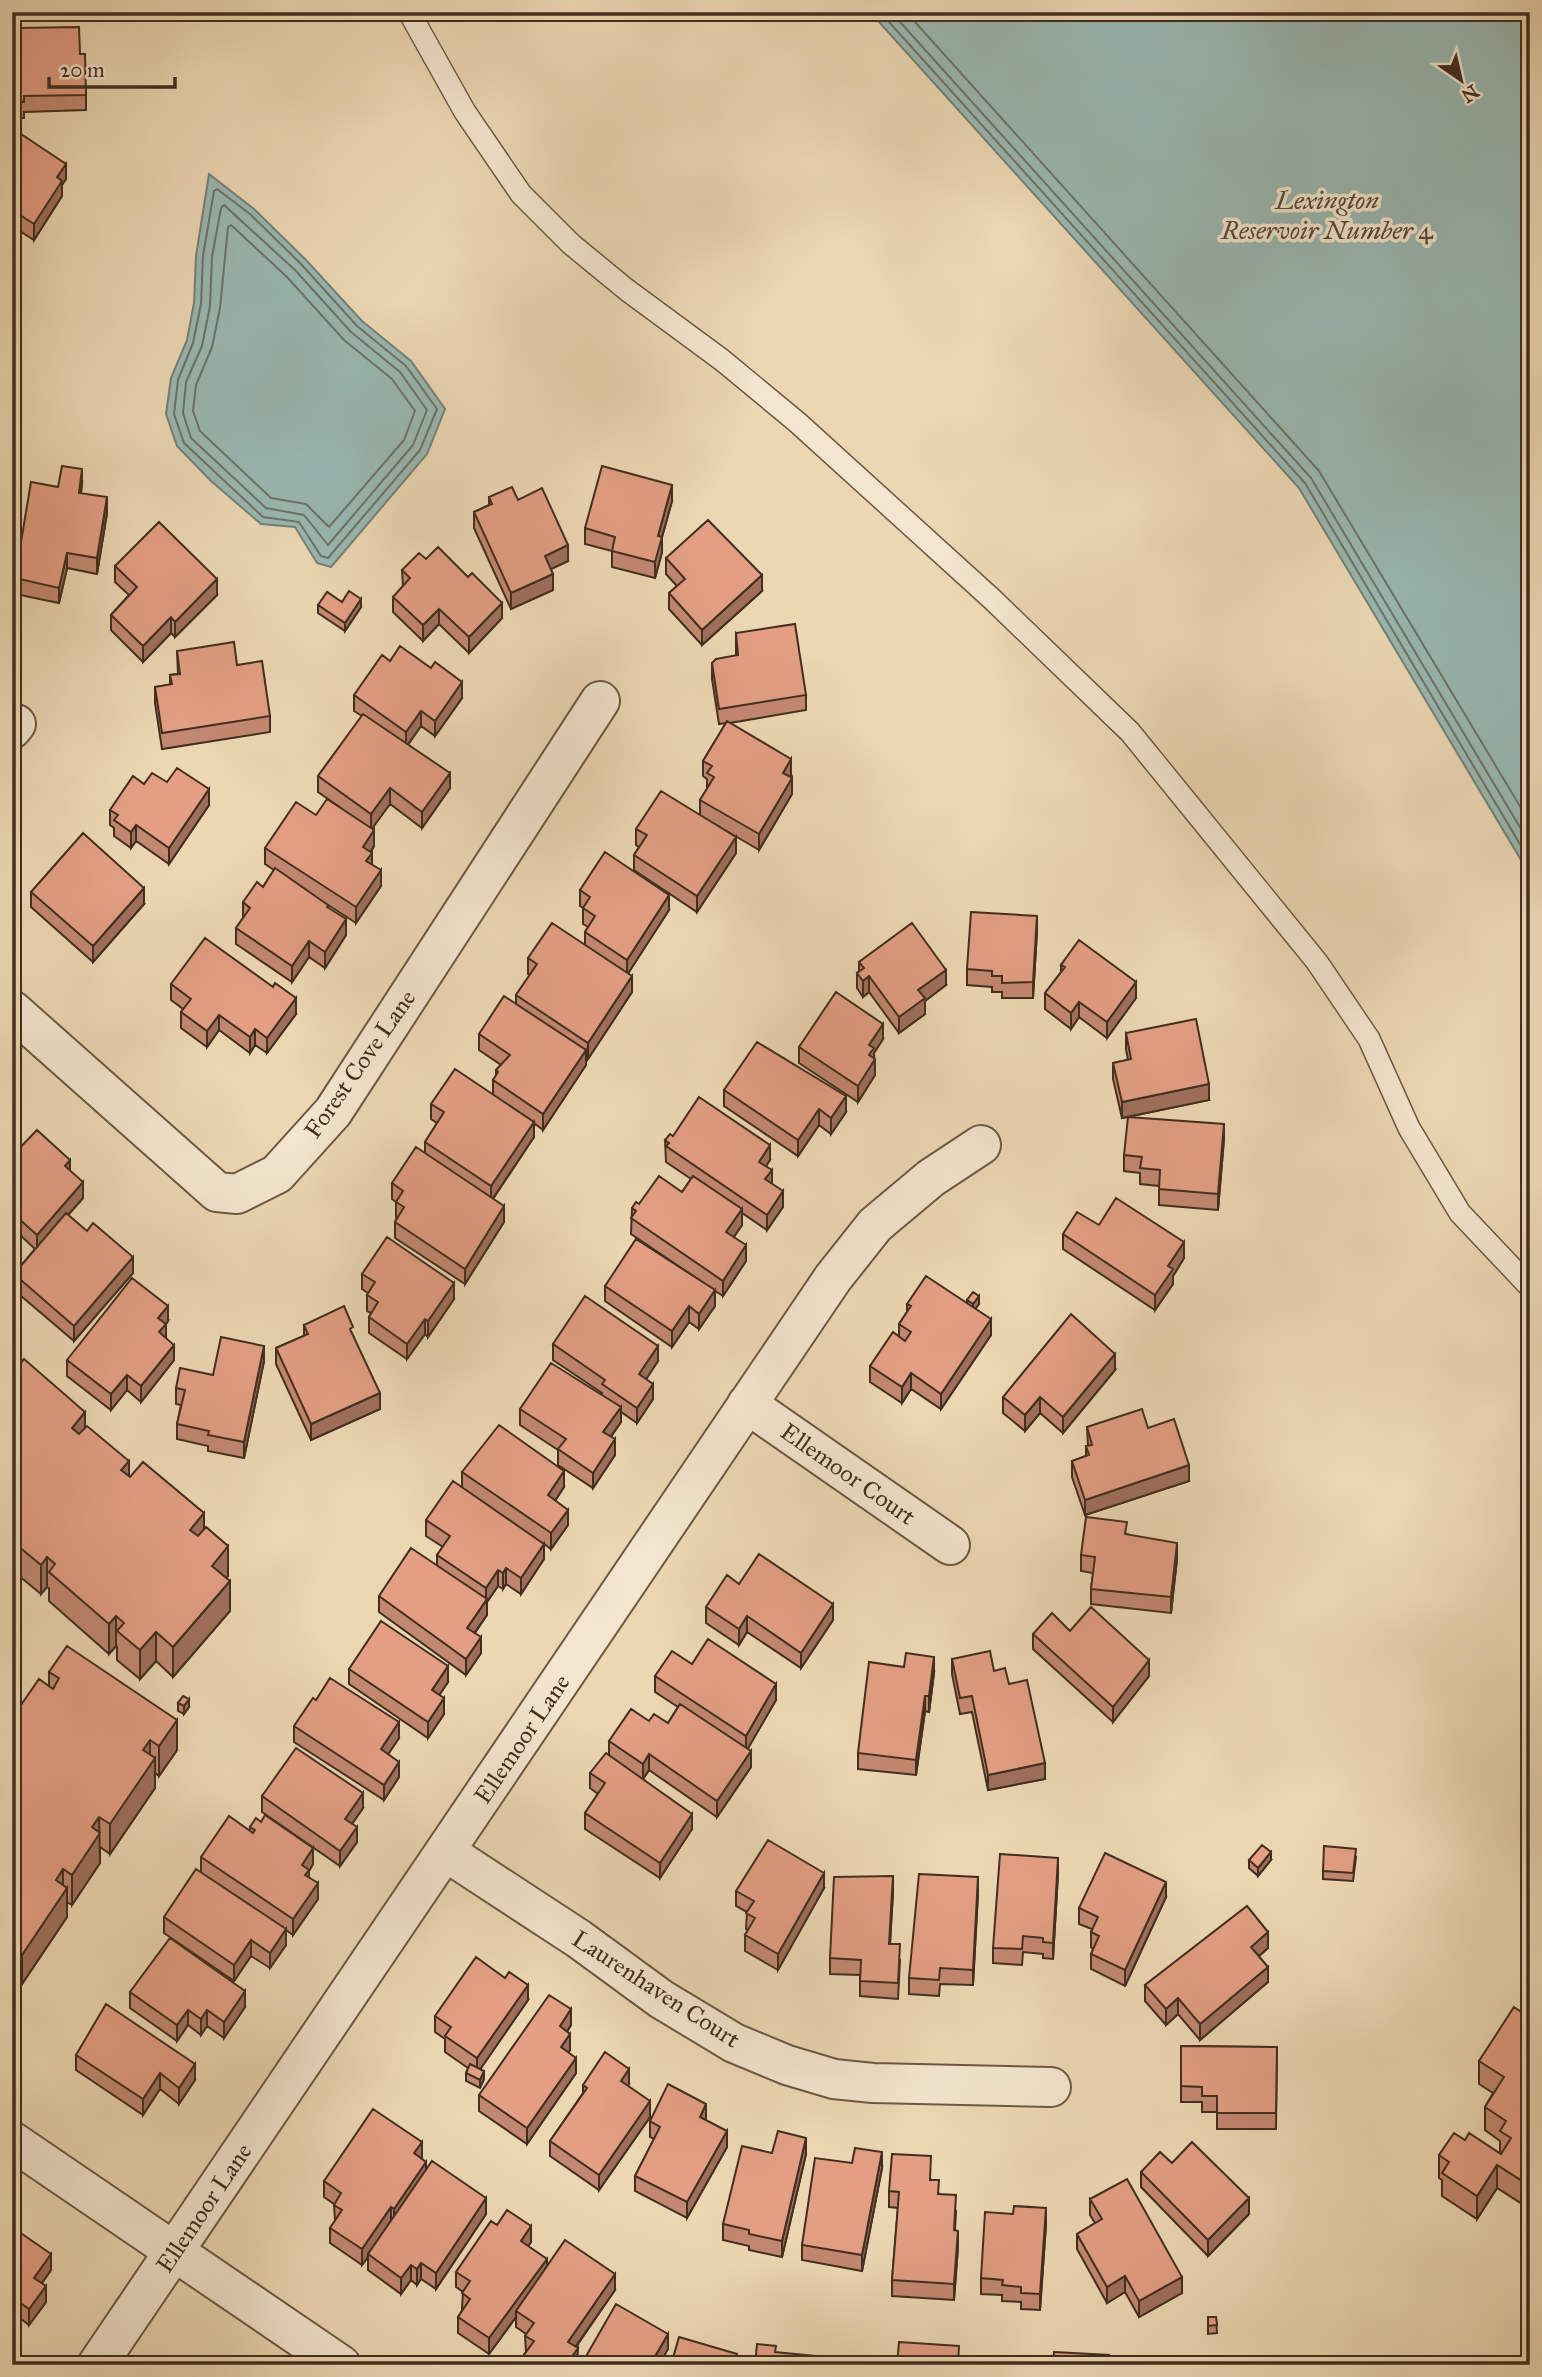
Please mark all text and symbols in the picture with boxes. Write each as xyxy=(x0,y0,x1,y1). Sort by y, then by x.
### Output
scale bar xyxy=(49,46,175,90)
north arrow xyxy=(1426,46,1496,116)
text: 20 m xyxy=(60,57,105,83)
text: N xyxy=(1457,80,1483,108)
water label: Lexington Reservoir Number 4 xyxy=(1220,184,1433,246)
street label: Forest Cove Lane xyxy=(298,984,422,1144)
street label: Ellemoor Court xyxy=(775,1416,922,1532)
street label: Ellemoor Lane xyxy=(468,1669,576,1809)
street label: Laurenhaven Court xyxy=(566,1924,746,2055)
street label: Ellemoor Lane xyxy=(150,2138,258,2278)

